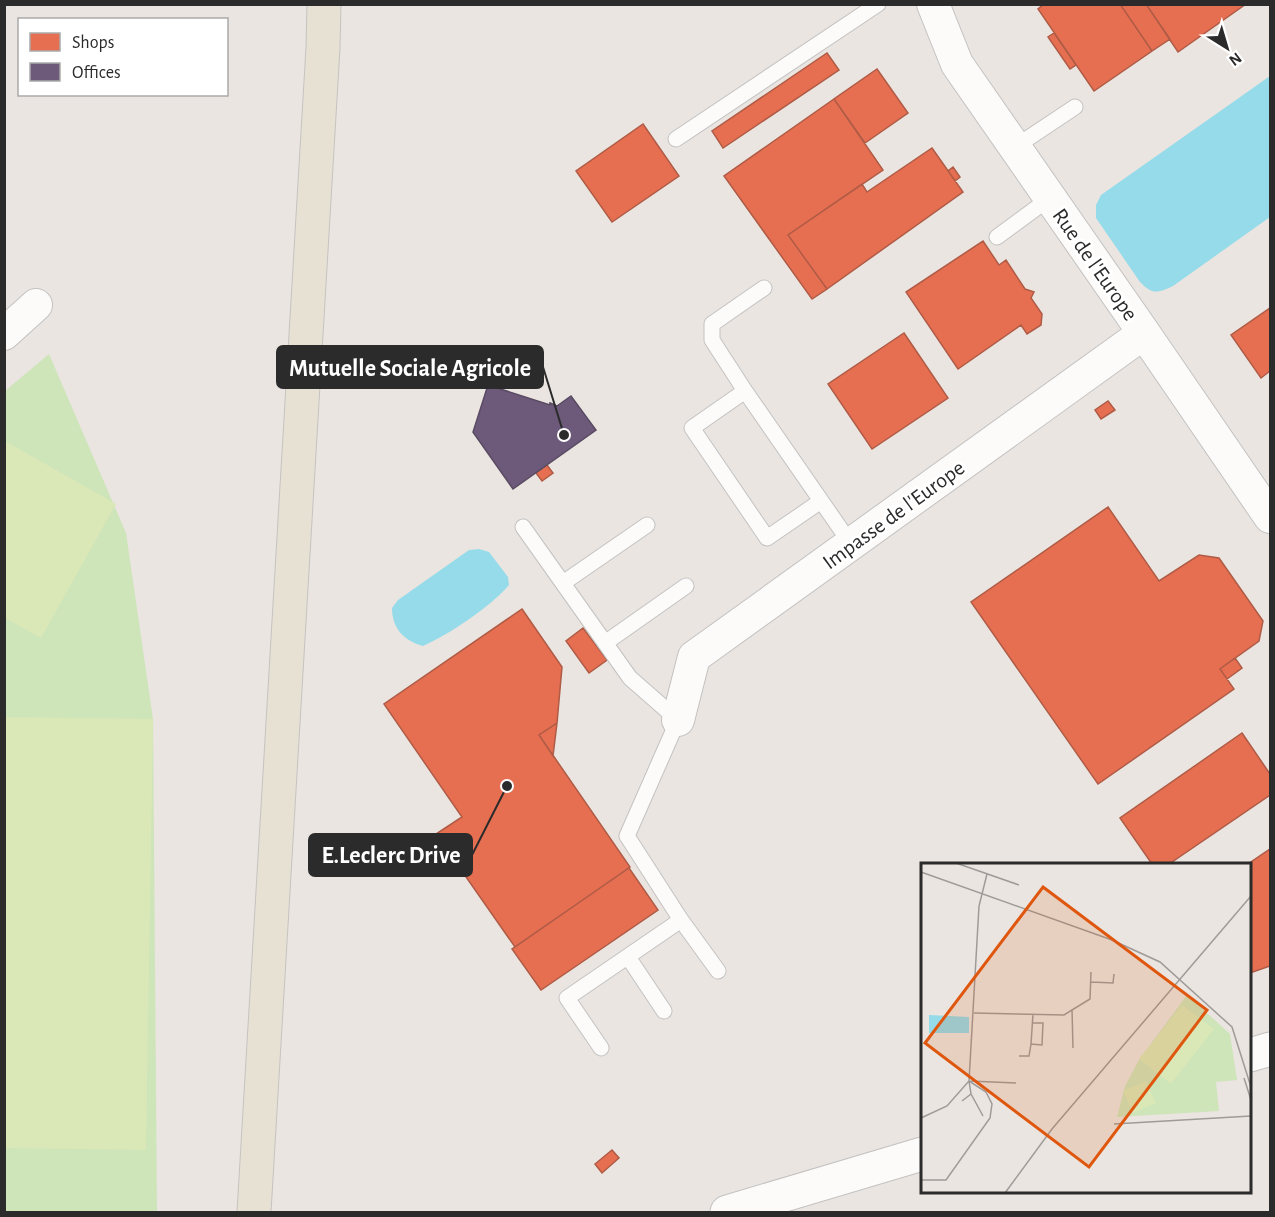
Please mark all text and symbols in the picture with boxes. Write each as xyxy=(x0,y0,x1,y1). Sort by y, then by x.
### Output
legend xyxy=(18,18,228,96)
north arrow xyxy=(1197,18,1257,78)
text: Shops xyxy=(72,34,114,52)
text: N xyxy=(1226,49,1245,69)
text: Offices xyxy=(72,64,121,82)
street label: Rue de l'Europe xyxy=(1048,204,1142,325)
callout: Mutuelle Sociale Agricole xyxy=(277,346,543,388)
text: Mutuelle Sociale Agricole xyxy=(289,357,531,381)
street label: Impasse de l'Europe xyxy=(819,456,969,573)
callout: E.Leclerc Drive xyxy=(309,834,472,876)
text: E.Leclerc Drive xyxy=(321,844,461,868)
inset map xyxy=(921,863,1251,1193)

